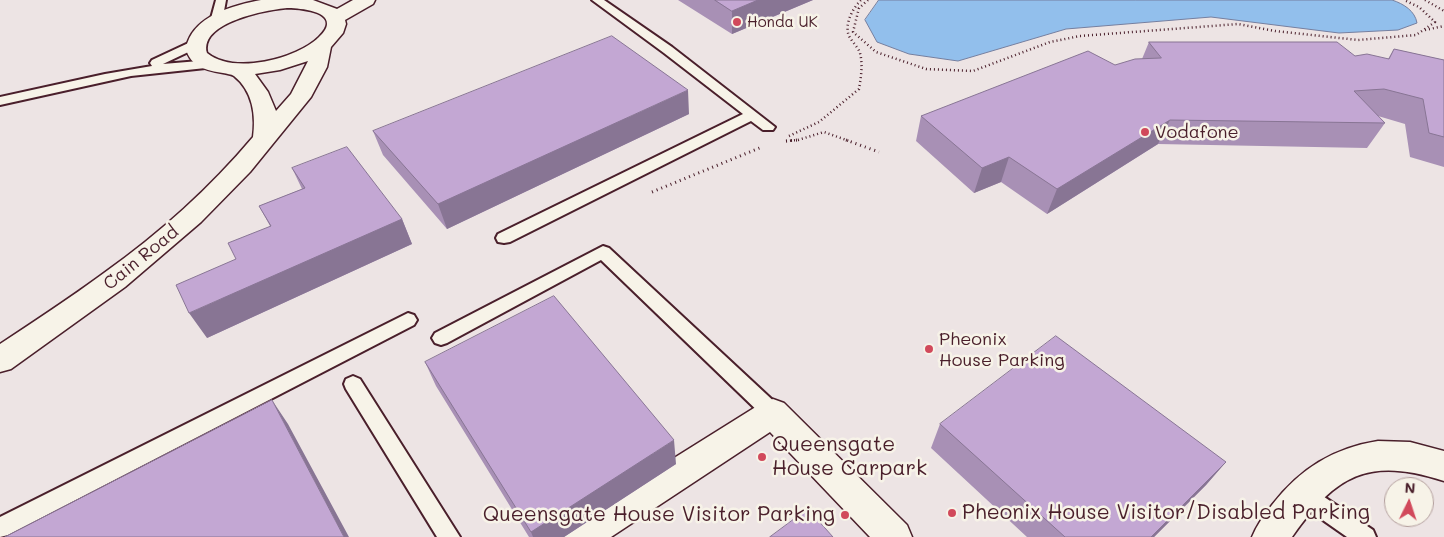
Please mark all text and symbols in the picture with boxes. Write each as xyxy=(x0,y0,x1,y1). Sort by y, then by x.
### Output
place label: Honda UK xyxy=(747,13,818,31)
marker: Honda UK xyxy=(731,16,743,28)
place label: Vodafone xyxy=(1155,121,1239,143)
marker: Vodafone xyxy=(1139,126,1151,138)
street label: Cain Road xyxy=(99,221,183,295)
place label: Pheonix House Parking xyxy=(939,328,1065,370)
marker: Pheonix House Parking xyxy=(923,343,935,355)
place label: Queensgate House Carpark xyxy=(772,432,927,482)
marker: Queensgate House Carpark xyxy=(756,451,768,463)
north arrow xyxy=(1384,477,1434,527)
text: N xyxy=(1404,478,1416,497)
place label: Pheonix House Visitor/Disabled Parking xyxy=(962,500,1370,526)
place label: Queensgate House Visitor Parking xyxy=(483,502,835,528)
marker: Pheonix House Visitor/Disabled Parking xyxy=(946,507,958,519)
marker: Queensgate House Visitor Parking xyxy=(839,509,851,521)

